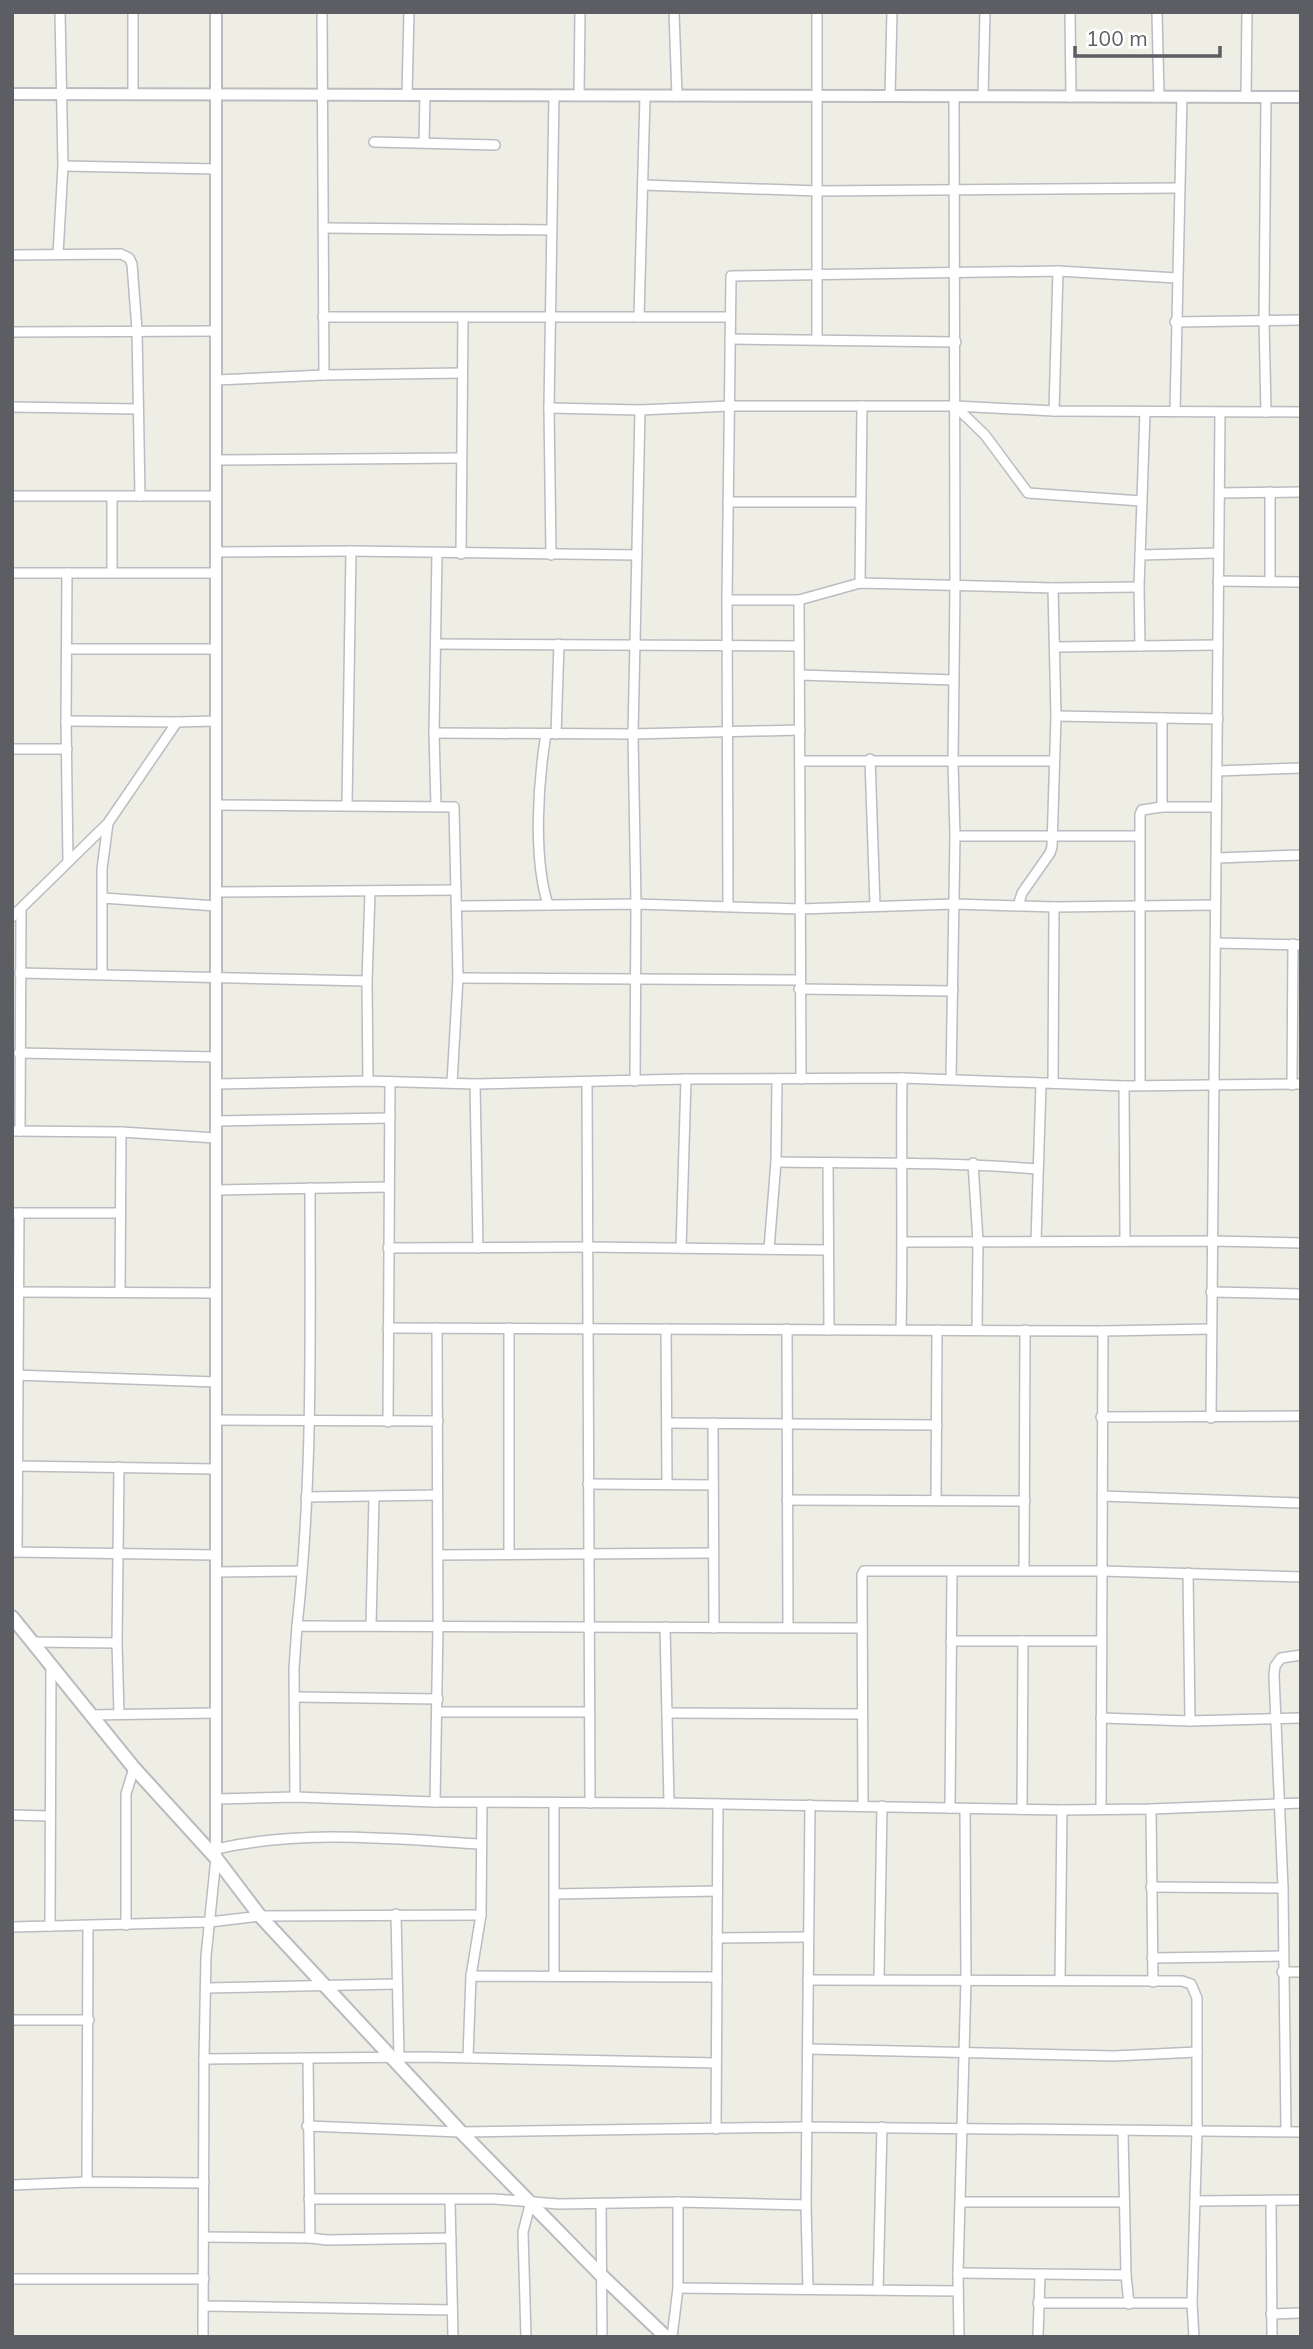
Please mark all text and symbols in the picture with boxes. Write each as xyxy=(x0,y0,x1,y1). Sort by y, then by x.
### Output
scale bar xyxy=(1075,14,1220,58)
text: 100 m xyxy=(1086,25,1148,51)

